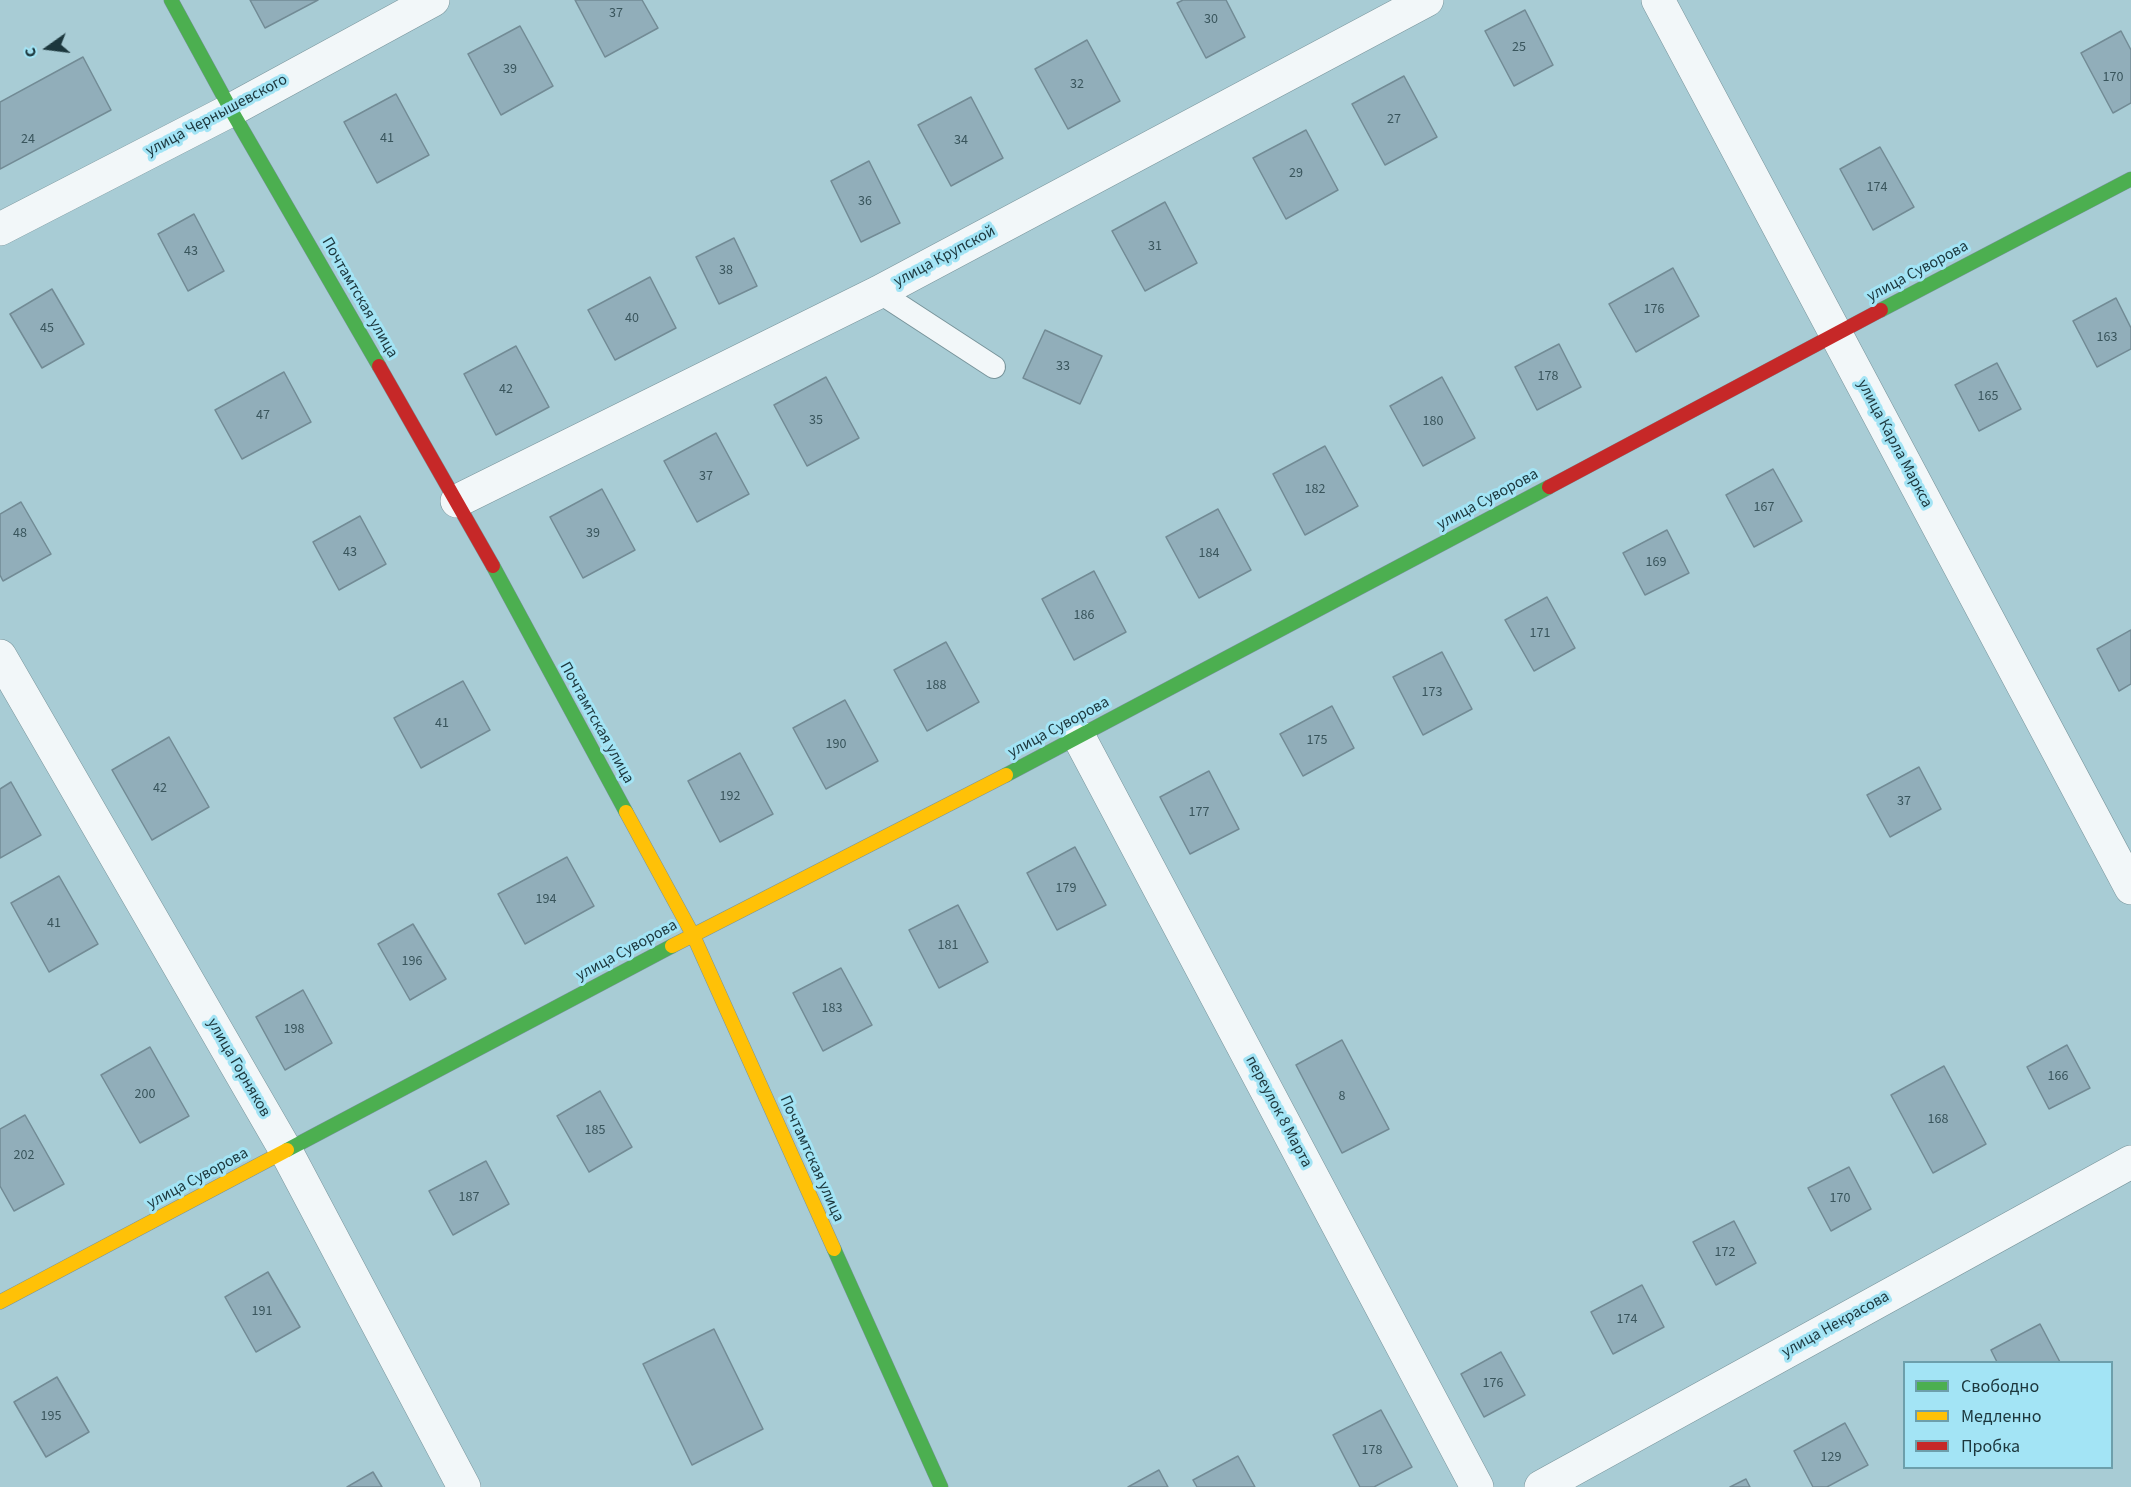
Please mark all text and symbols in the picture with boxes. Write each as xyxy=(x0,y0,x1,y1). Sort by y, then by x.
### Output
house number: 37 xyxy=(609,6,623,22)
house number: 30 xyxy=(1204,12,1218,28)
north arrow xyxy=(18,18,78,78)
house number: 25 xyxy=(1512,40,1526,56)
text: С xyxy=(19,45,42,60)
house number: 39 xyxy=(503,62,517,78)
house number: 170 xyxy=(2103,70,2123,86)
street label: улица Чернышевского xyxy=(143,71,291,161)
house number: 32 xyxy=(1070,77,1084,93)
house number: 27 xyxy=(1387,112,1401,128)
house number: 41 xyxy=(380,131,394,147)
house number: 24 xyxy=(21,132,35,148)
house number: 34 xyxy=(954,133,968,149)
house number: 29 xyxy=(1289,166,1303,182)
house number: 174 xyxy=(1867,180,1887,196)
house number: 36 xyxy=(858,194,872,210)
street label: улица Крупской xyxy=(891,222,999,292)
street label: Почтамтская улица xyxy=(317,234,401,362)
street label: улица Суворова xyxy=(1864,237,1972,307)
house number: 31 xyxy=(1148,239,1162,255)
house number: 43 xyxy=(184,244,198,260)
house number: 38 xyxy=(719,263,733,279)
house number: 176 xyxy=(1644,302,1664,318)
house number: 40 xyxy=(625,311,639,327)
house number: 45 xyxy=(40,321,54,337)
house number: 163 xyxy=(2097,330,2117,346)
house number: 33 xyxy=(1056,359,1070,375)
house number: 178 xyxy=(1538,369,1558,385)
street label: улица Карла Маркса xyxy=(1852,377,1936,511)
house number: 42 xyxy=(499,382,513,398)
house number: 165 xyxy=(1978,389,1998,405)
house number: 47 xyxy=(256,408,270,424)
house number: 35 xyxy=(809,413,823,429)
house number: 180 xyxy=(1423,414,1443,430)
street label: улица Суворова xyxy=(1434,465,1542,535)
house number: 37 xyxy=(699,469,713,485)
house number: 182 xyxy=(1305,482,1325,498)
house number: 167 xyxy=(1754,500,1774,516)
house number: 48 xyxy=(13,526,27,542)
house number: 39 xyxy=(586,526,600,542)
house number: 43 xyxy=(343,545,357,561)
house number: 184 xyxy=(1199,546,1219,562)
house number: 169 xyxy=(1646,555,1666,571)
house number: 186 xyxy=(1074,608,1094,624)
house number: 171 xyxy=(1530,626,1550,642)
street label: Почтамтская улица xyxy=(555,659,637,787)
house number: 188 xyxy=(926,678,946,694)
house number: 173 xyxy=(1422,685,1442,701)
street label: улица Суворова xyxy=(1005,693,1113,763)
house number: 41 xyxy=(435,716,449,732)
house number: 175 xyxy=(1307,733,1327,749)
house number: 190 xyxy=(826,737,846,753)
house number: 42 xyxy=(153,781,167,797)
house number: 192 xyxy=(720,789,740,805)
house number: 37 xyxy=(1897,794,1911,810)
house number: 177 xyxy=(1189,805,1209,821)
house number: 179 xyxy=(1056,881,1076,897)
house number: 194 xyxy=(536,892,556,908)
house number: 41 xyxy=(47,916,61,932)
street label: улица Суворова xyxy=(573,916,681,986)
house number: 181 xyxy=(938,938,958,954)
house number: 196 xyxy=(402,954,422,970)
house number: 183 xyxy=(822,1001,842,1017)
street label: улица Горняков xyxy=(202,1015,274,1121)
house number: 198 xyxy=(284,1022,304,1038)
street label: переулок 8 Марта xyxy=(1240,1053,1316,1171)
house number: 166 xyxy=(2048,1069,2068,1085)
house number: 200 xyxy=(135,1087,155,1103)
house number: 8 xyxy=(1339,1089,1345,1105)
street label: Почтамтская улица xyxy=(775,1093,847,1225)
house number: 168 xyxy=(1928,1112,1948,1128)
house number: 185 xyxy=(585,1123,605,1139)
street label: улица Суворова xyxy=(144,1144,252,1214)
house number: 202 xyxy=(14,1148,34,1164)
house number: 187 xyxy=(459,1190,479,1206)
house number: 170 xyxy=(1830,1191,1850,1207)
house number: 172 xyxy=(1715,1245,1735,1261)
street label: улица Некрасова xyxy=(1779,1288,1893,1362)
house number: 191 xyxy=(252,1304,272,1320)
house number: 174 xyxy=(1617,1312,1637,1328)
legend xyxy=(1903,1361,2113,1469)
text: Свободно xyxy=(1961,1374,2039,1399)
house number: 176 xyxy=(1483,1376,1503,1392)
text: Медленно xyxy=(1961,1404,2041,1429)
house number: 195 xyxy=(41,1409,61,1425)
text: Пробка xyxy=(1961,1434,2020,1459)
house number: 178 xyxy=(1362,1443,1382,1459)
house number: 129 xyxy=(1821,1450,1841,1466)

